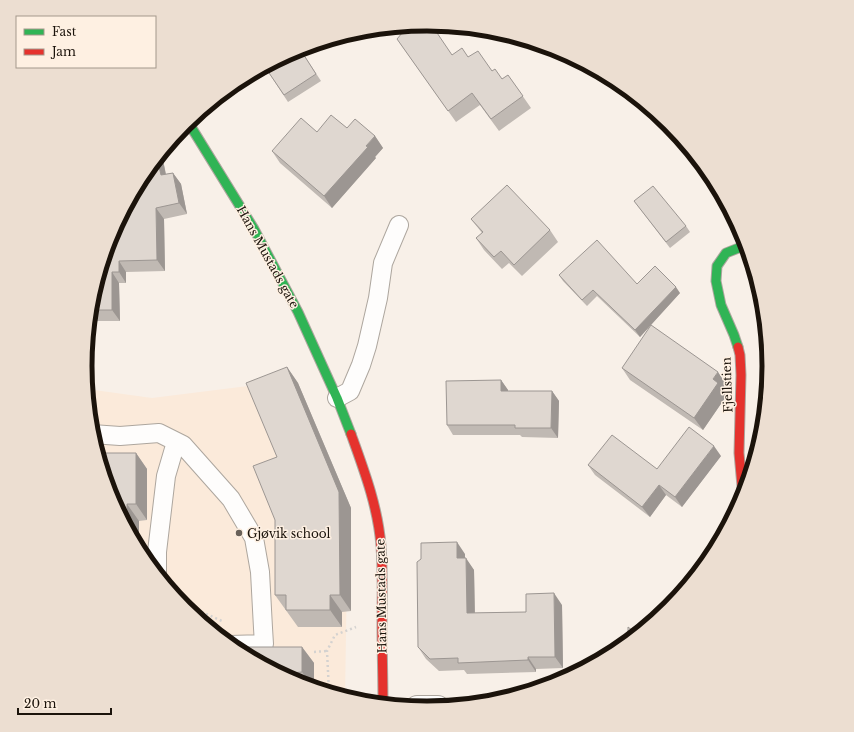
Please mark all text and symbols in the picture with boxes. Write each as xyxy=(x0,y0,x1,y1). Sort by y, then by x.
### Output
legend xyxy=(16,16,156,68)
text: Fast xyxy=(52,24,77,39)
text: Jam xyxy=(50,44,76,59)
street label: Hans Mustads gate xyxy=(234,203,302,311)
street label: Fjellstien xyxy=(719,357,735,413)
place label: Gjøvik school xyxy=(247,526,331,541)
marker: Gjøvik school xyxy=(234,528,244,538)
street label: Hans Mustads gate xyxy=(372,538,389,653)
scale bar xyxy=(18,690,111,716)
text: 20 m xyxy=(24,696,56,711)

